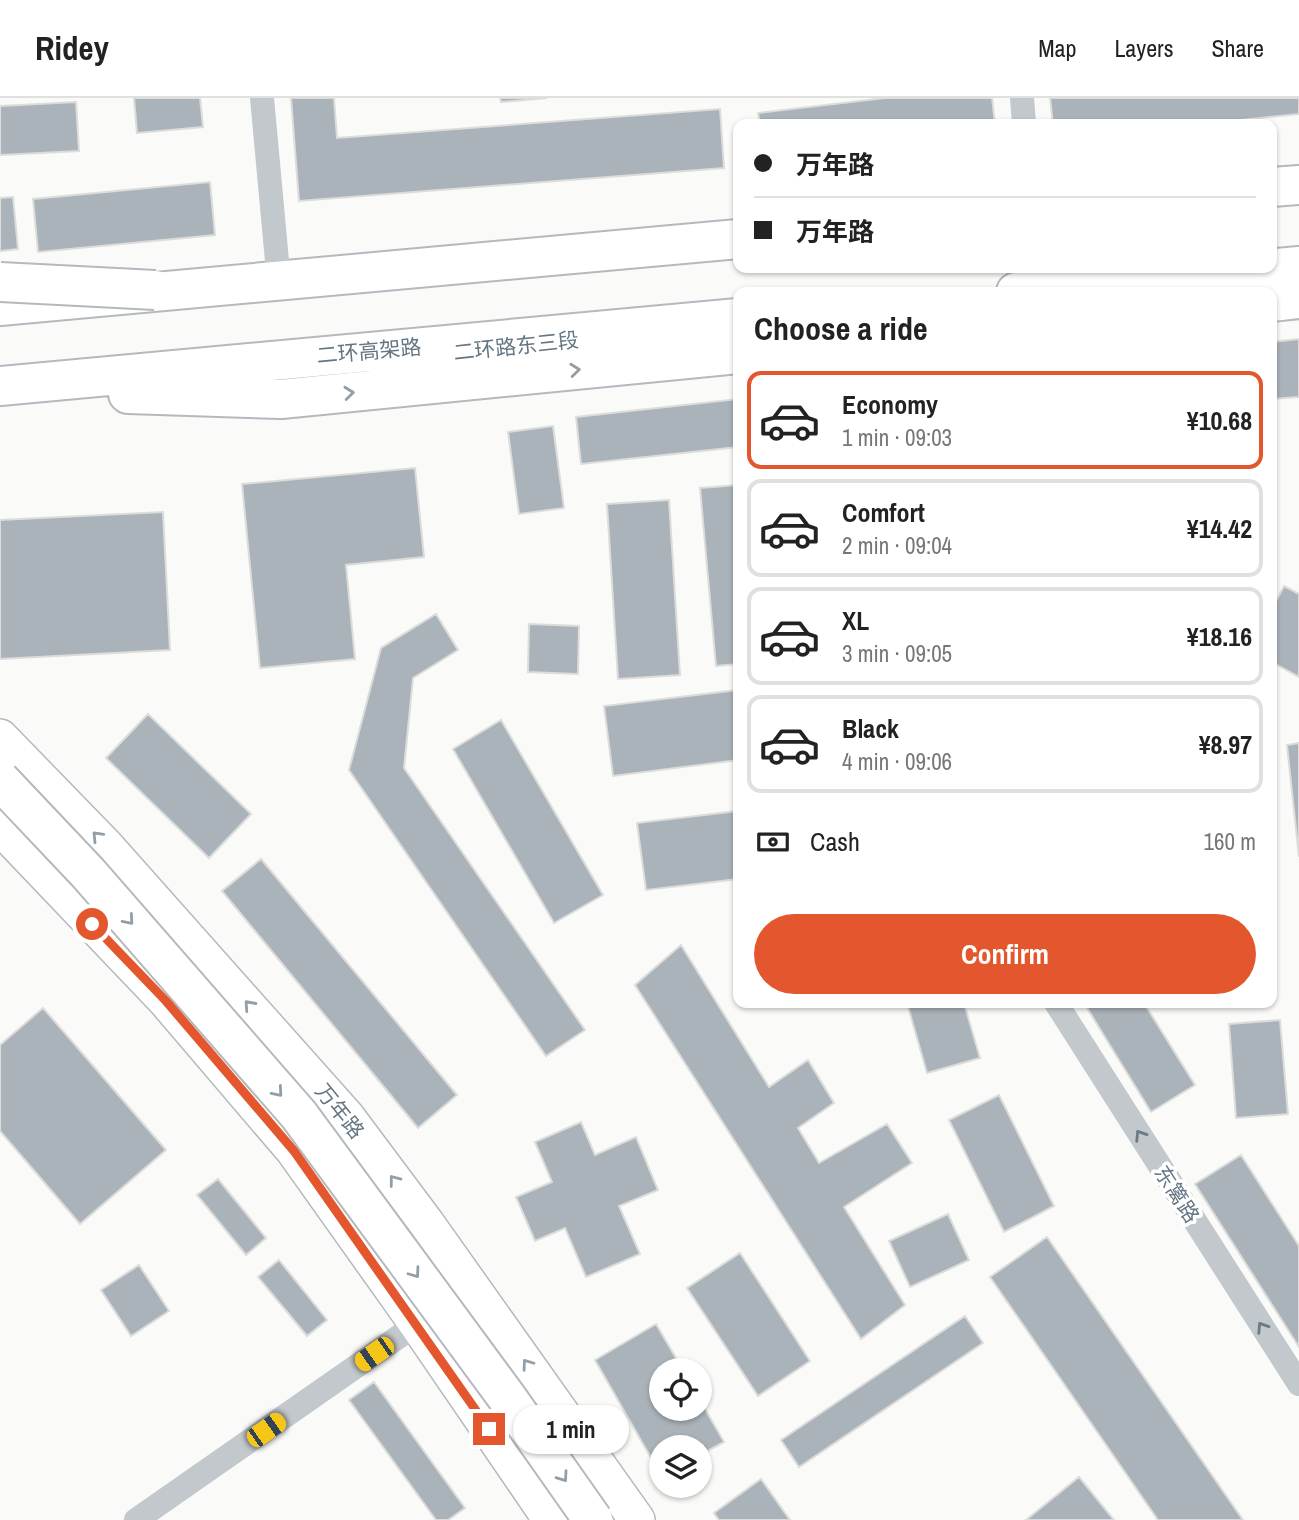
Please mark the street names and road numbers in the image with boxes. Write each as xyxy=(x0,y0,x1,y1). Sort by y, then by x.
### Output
street label: 二环路东三段 xyxy=(452,325,580,367)
street label: 二环高架路 xyxy=(315,332,423,370)
street label: 万年路 xyxy=(309,1077,371,1145)
street label: 东篱路 xyxy=(1148,1160,1206,1228)

